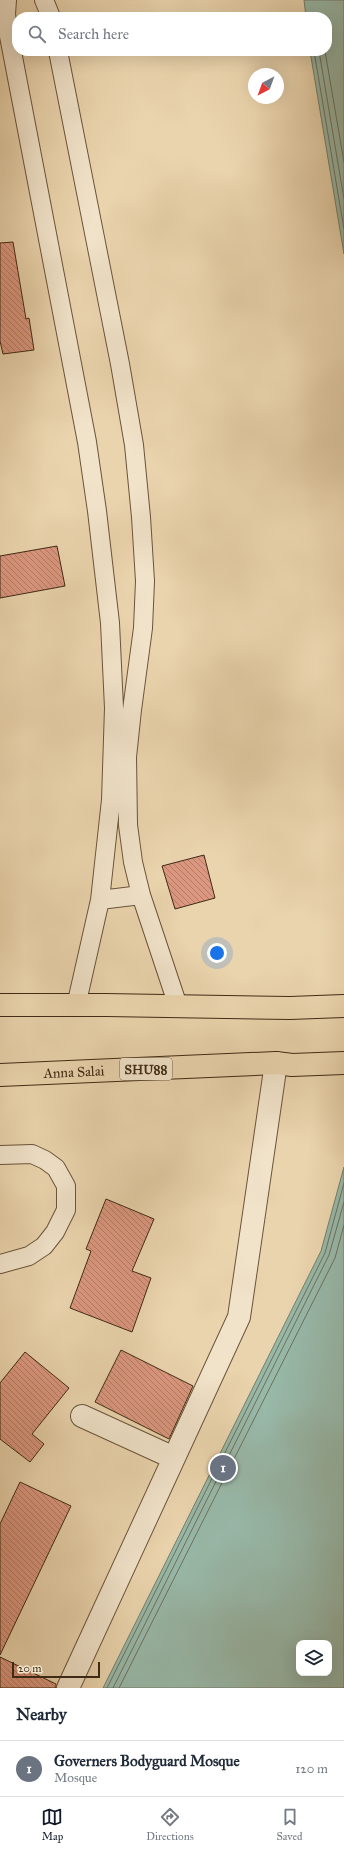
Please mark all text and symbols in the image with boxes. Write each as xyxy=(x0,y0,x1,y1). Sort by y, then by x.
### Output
search box xyxy=(12,12,332,56)
icon: search xyxy=(26,23,48,45)
text: Search here xyxy=(58,25,129,43)
north arrow xyxy=(248,68,284,104)
your location xyxy=(207,943,227,963)
road number: SHU88 xyxy=(120,1058,172,1080)
street label: Anna Salai xyxy=(42,1062,105,1082)
pin: 1 xyxy=(210,1453,236,1483)
map controls xyxy=(296,1640,332,1676)
button: layers xyxy=(296,1640,332,1676)
scale bar xyxy=(12,1660,100,1679)
text: 20 m xyxy=(18,1662,41,1675)
text: Nearby xyxy=(16,1704,67,1725)
text: Governers Bodyguard Mosque xyxy=(54,1752,240,1770)
text: 1 xyxy=(26,1761,32,1777)
text: 120 m xyxy=(295,1761,328,1777)
text: Mosque xyxy=(54,1770,97,1786)
tab: Map xyxy=(41,1806,63,1843)
tab: Directions xyxy=(146,1806,194,1843)
tab: Saved xyxy=(276,1806,303,1843)

